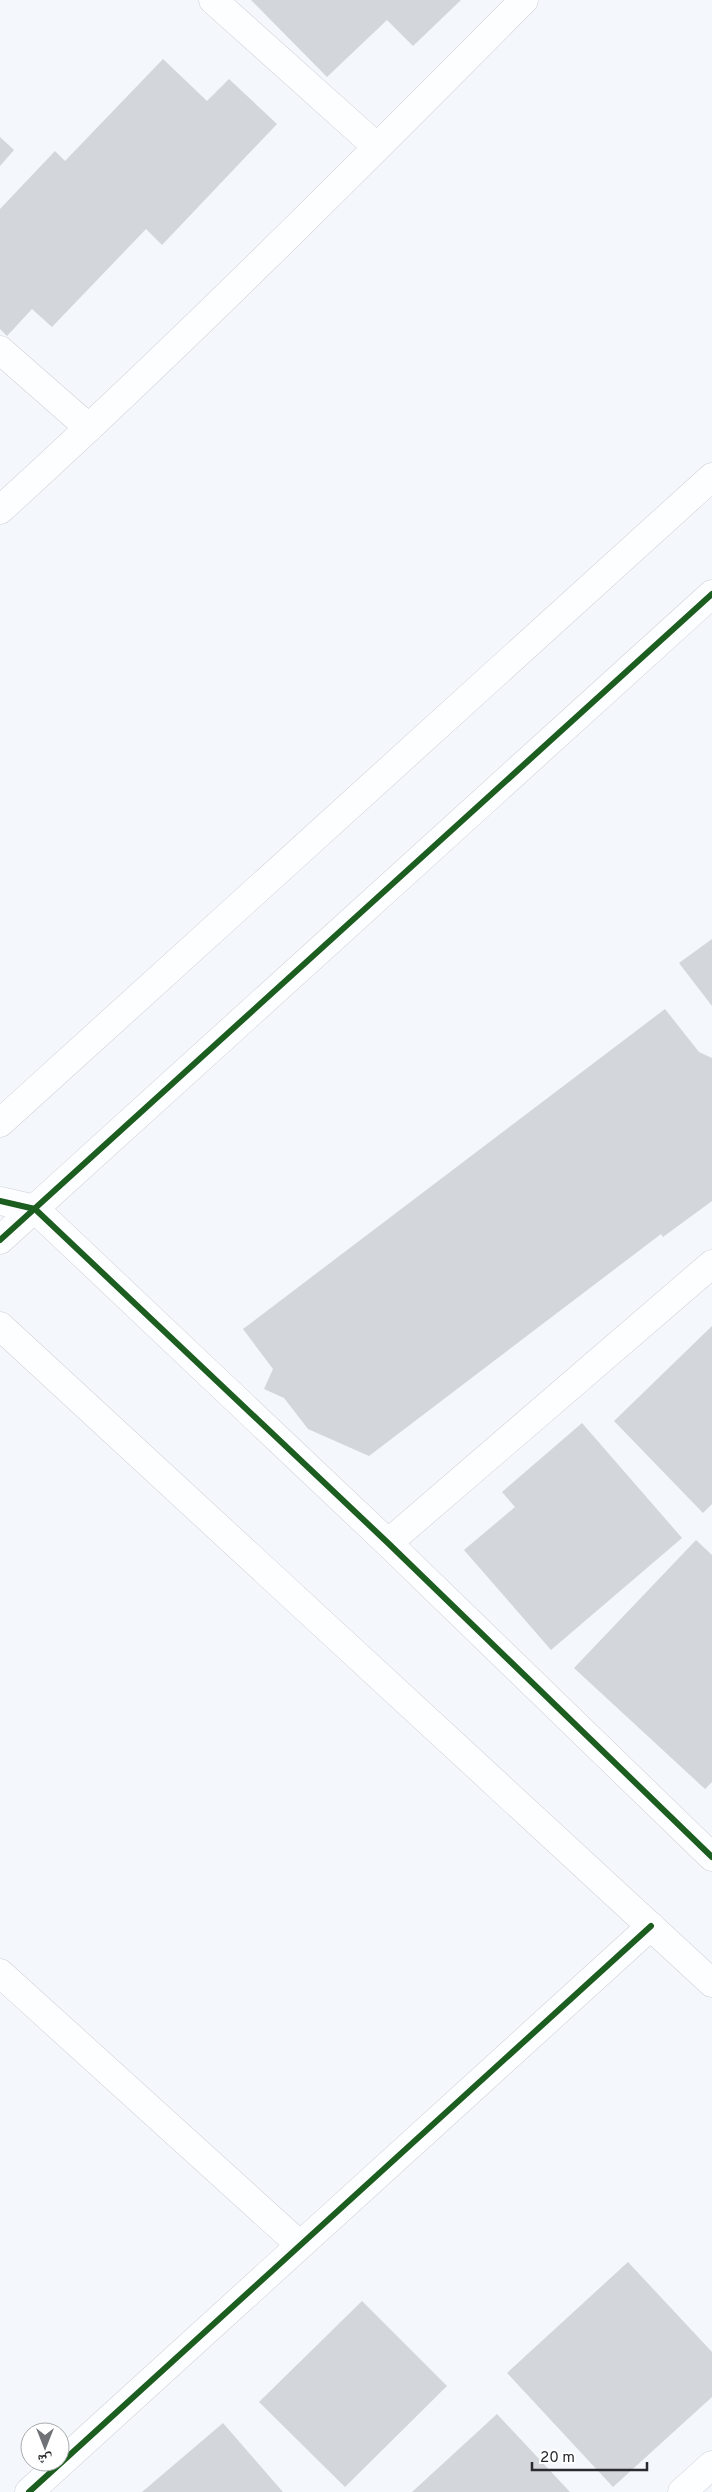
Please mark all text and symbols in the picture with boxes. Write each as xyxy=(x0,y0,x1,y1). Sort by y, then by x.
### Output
north arrow xyxy=(20,2422,70,2472)
scale bar xyxy=(532,2440,647,2472)
text: 20 m xyxy=(540,2449,575,2468)
text: ش xyxy=(37,2450,52,2467)

